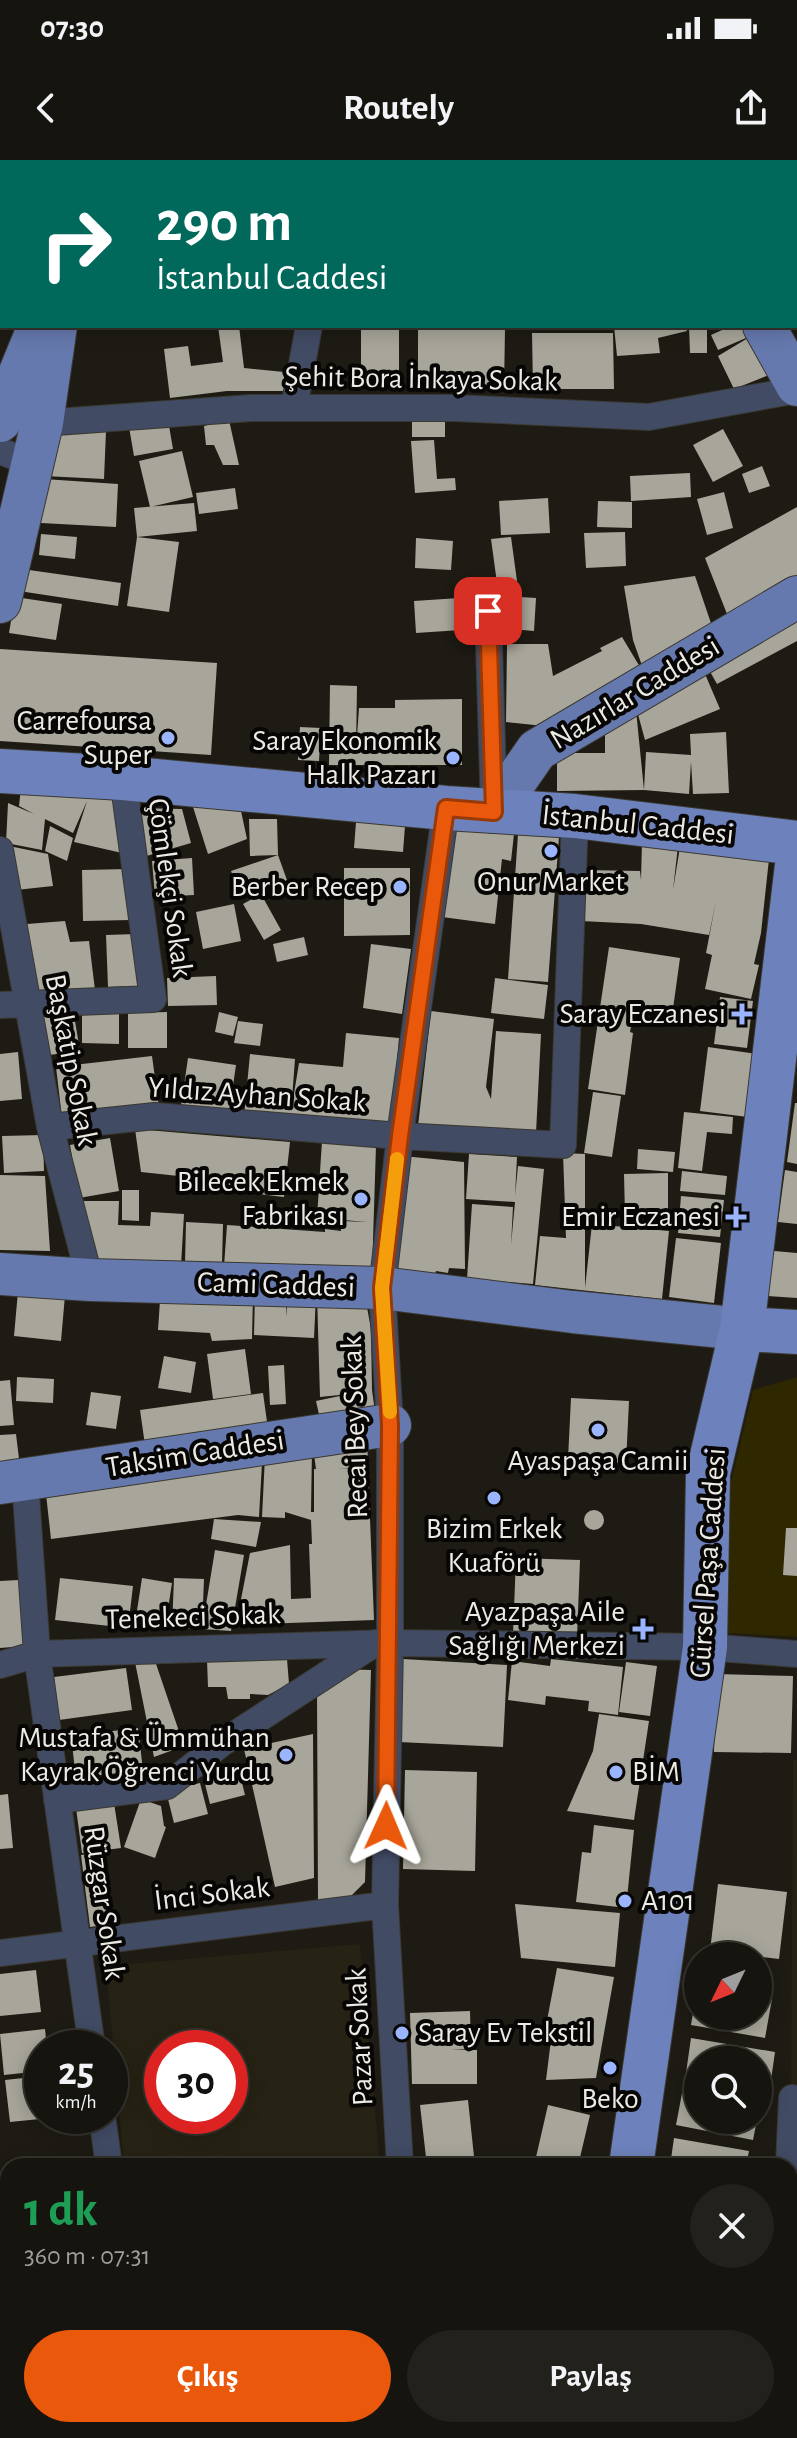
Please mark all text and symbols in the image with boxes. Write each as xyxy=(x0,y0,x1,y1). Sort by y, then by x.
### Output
text: 07:30 xyxy=(40,13,104,43)
icon: back xyxy=(24,86,68,130)
icon: share xyxy=(729,86,773,130)
text: Routely xyxy=(343,90,454,126)
icon: right xyxy=(24,192,128,296)
text: 290 m xyxy=(156,195,292,251)
text: İstanbul Caddesi xyxy=(156,260,388,296)
street label: Şehit Bora İnkaya Sokak xyxy=(284,360,558,396)
pin xyxy=(454,577,522,645)
icon: arrive xyxy=(466,589,510,633)
street label: Nazırlar Caddesi xyxy=(545,631,725,755)
place label: Carrefoursa Super xyxy=(17,706,152,770)
place label: Saray Ekonomik Halk Pazarı xyxy=(252,726,437,790)
marker: Carrefoursa Super xyxy=(159,729,177,747)
marker: Saray Ekonomik Halk Pazarı xyxy=(444,749,462,767)
street label: Çömlekçi Sokak xyxy=(143,797,197,980)
street label: İstanbul Caddesi xyxy=(540,798,736,850)
marker: Onur Market xyxy=(542,842,560,860)
place label: Onur Market xyxy=(477,867,625,897)
place label: Berber Recep xyxy=(231,872,384,902)
marker: Berber Recep xyxy=(391,878,409,896)
street label: Başkatip Sokak xyxy=(40,972,102,1149)
place label: Saray Eczanesi xyxy=(559,999,726,1029)
marker: Saray Eczanesi xyxy=(733,1005,751,1023)
street label: Yıldız Ayhan Sokak xyxy=(147,1072,367,1118)
place label: Bilecek Ekmek Fabrikası xyxy=(177,1167,345,1231)
marker: Bilecek Ekmek Fabrikası xyxy=(352,1190,370,1208)
place label: Emir Eczanesi xyxy=(561,1202,720,1232)
marker: Emir Eczanesi xyxy=(727,1208,745,1226)
street label: Cami Caddesi xyxy=(196,1267,356,1303)
street label: Recai Bey Sokak xyxy=(337,1335,373,1519)
marker: Ayaspaşa Camii xyxy=(589,1421,607,1439)
street label: Taksim Caddesi xyxy=(104,1425,286,1483)
place label: Ayaspaşa Camii xyxy=(508,1446,688,1476)
street label: Gürsel Paşa Caddesi xyxy=(685,1447,731,1679)
marker: Bizim Erkek Kuaförü xyxy=(485,1489,503,1507)
place label: Bizim Erkek Kuaförü xyxy=(426,1514,563,1578)
place label: Ayazpaşa Aile Sağlığı Merkezi xyxy=(448,1597,625,1661)
street label: Tenekeci Sokak xyxy=(105,1599,282,1635)
marker: Ayazpaşa Aile Sağlığı Merkezi xyxy=(632,1618,654,1640)
place label: Mustafa & Ümmühan Kayrak Öğrenci Yurdu xyxy=(18,1722,270,1787)
marker: Mustafa & Ümmühan Kayrak Öğrenci Yurdu xyxy=(277,1746,295,1764)
place label: BİM xyxy=(632,1755,680,1787)
marker: BİM xyxy=(607,1763,625,1781)
position arrow xyxy=(344,1784,428,1868)
street label: Rüzgar Sokak xyxy=(78,1824,130,1982)
street label: İnci Sokak xyxy=(152,1870,272,1916)
place label: A101 xyxy=(641,1886,695,1916)
marker: A101 xyxy=(616,1892,634,1910)
north arrow xyxy=(684,1942,772,2030)
map controls xyxy=(684,1942,772,2134)
street label: Pazar Sokak xyxy=(341,1967,379,2107)
place label: Saray Ev Tekstil xyxy=(418,2018,592,2048)
marker: Saray Ev Tekstil xyxy=(393,2024,411,2042)
speed limit sign: 30 xyxy=(144,2030,248,2134)
button: search xyxy=(684,2046,772,2134)
text: 25 xyxy=(58,2052,94,2092)
marker: Beko xyxy=(601,2059,619,2077)
place label: Beko xyxy=(581,2084,639,2114)
text: km/h xyxy=(55,2092,97,2112)
button: close xyxy=(690,2184,774,2268)
text: 1 dk xyxy=(24,2187,98,2235)
text: 360 m · 07:31 xyxy=(24,2243,150,2269)
button: Çıkış xyxy=(24,2330,391,2422)
button: Paylaş xyxy=(407,2330,774,2422)

